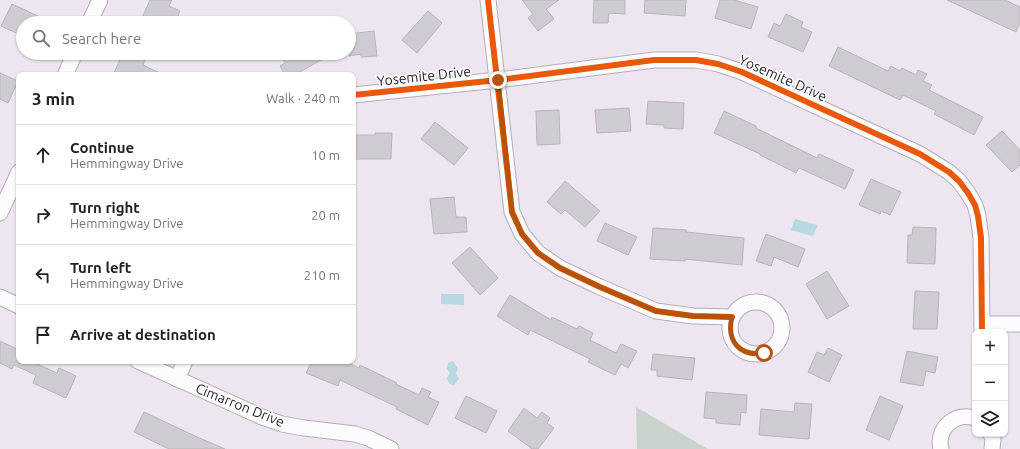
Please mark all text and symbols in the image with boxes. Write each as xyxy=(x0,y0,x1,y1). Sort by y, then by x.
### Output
search box xyxy=(16,16,356,60)
icon: search xyxy=(30,27,52,49)
text: Search here xyxy=(62,30,141,47)
street label: Yosemite Drive xyxy=(737,51,829,105)
street label: Yosemite Drive xyxy=(376,63,472,89)
route end xyxy=(489,71,507,89)
text: 3 min xyxy=(32,89,75,108)
text: Walk · 240 m xyxy=(266,91,340,105)
text: Continue xyxy=(70,139,134,156)
icon: ahead xyxy=(32,144,54,166)
text: 10 m xyxy=(311,148,340,162)
text: Hemmingway Drive xyxy=(70,156,183,170)
text: Turn right xyxy=(70,199,140,216)
icon: right xyxy=(32,204,54,226)
text: 20 m xyxy=(311,208,340,222)
text: Hemmingway Drive xyxy=(70,216,183,230)
text: Turn left xyxy=(70,259,131,276)
icon: left xyxy=(32,264,54,286)
text: 210 m xyxy=(304,268,340,282)
text: Hemmingway Drive xyxy=(70,276,183,290)
icon: arrive xyxy=(32,324,54,346)
text: Arrive at destination xyxy=(70,326,216,343)
map controls xyxy=(972,329,1008,437)
button: + xyxy=(972,329,1008,365)
route start xyxy=(755,344,773,362)
button: − xyxy=(972,365,1008,401)
street label: Cimarron Drive xyxy=(193,380,287,430)
button: layers xyxy=(972,401,1008,437)

